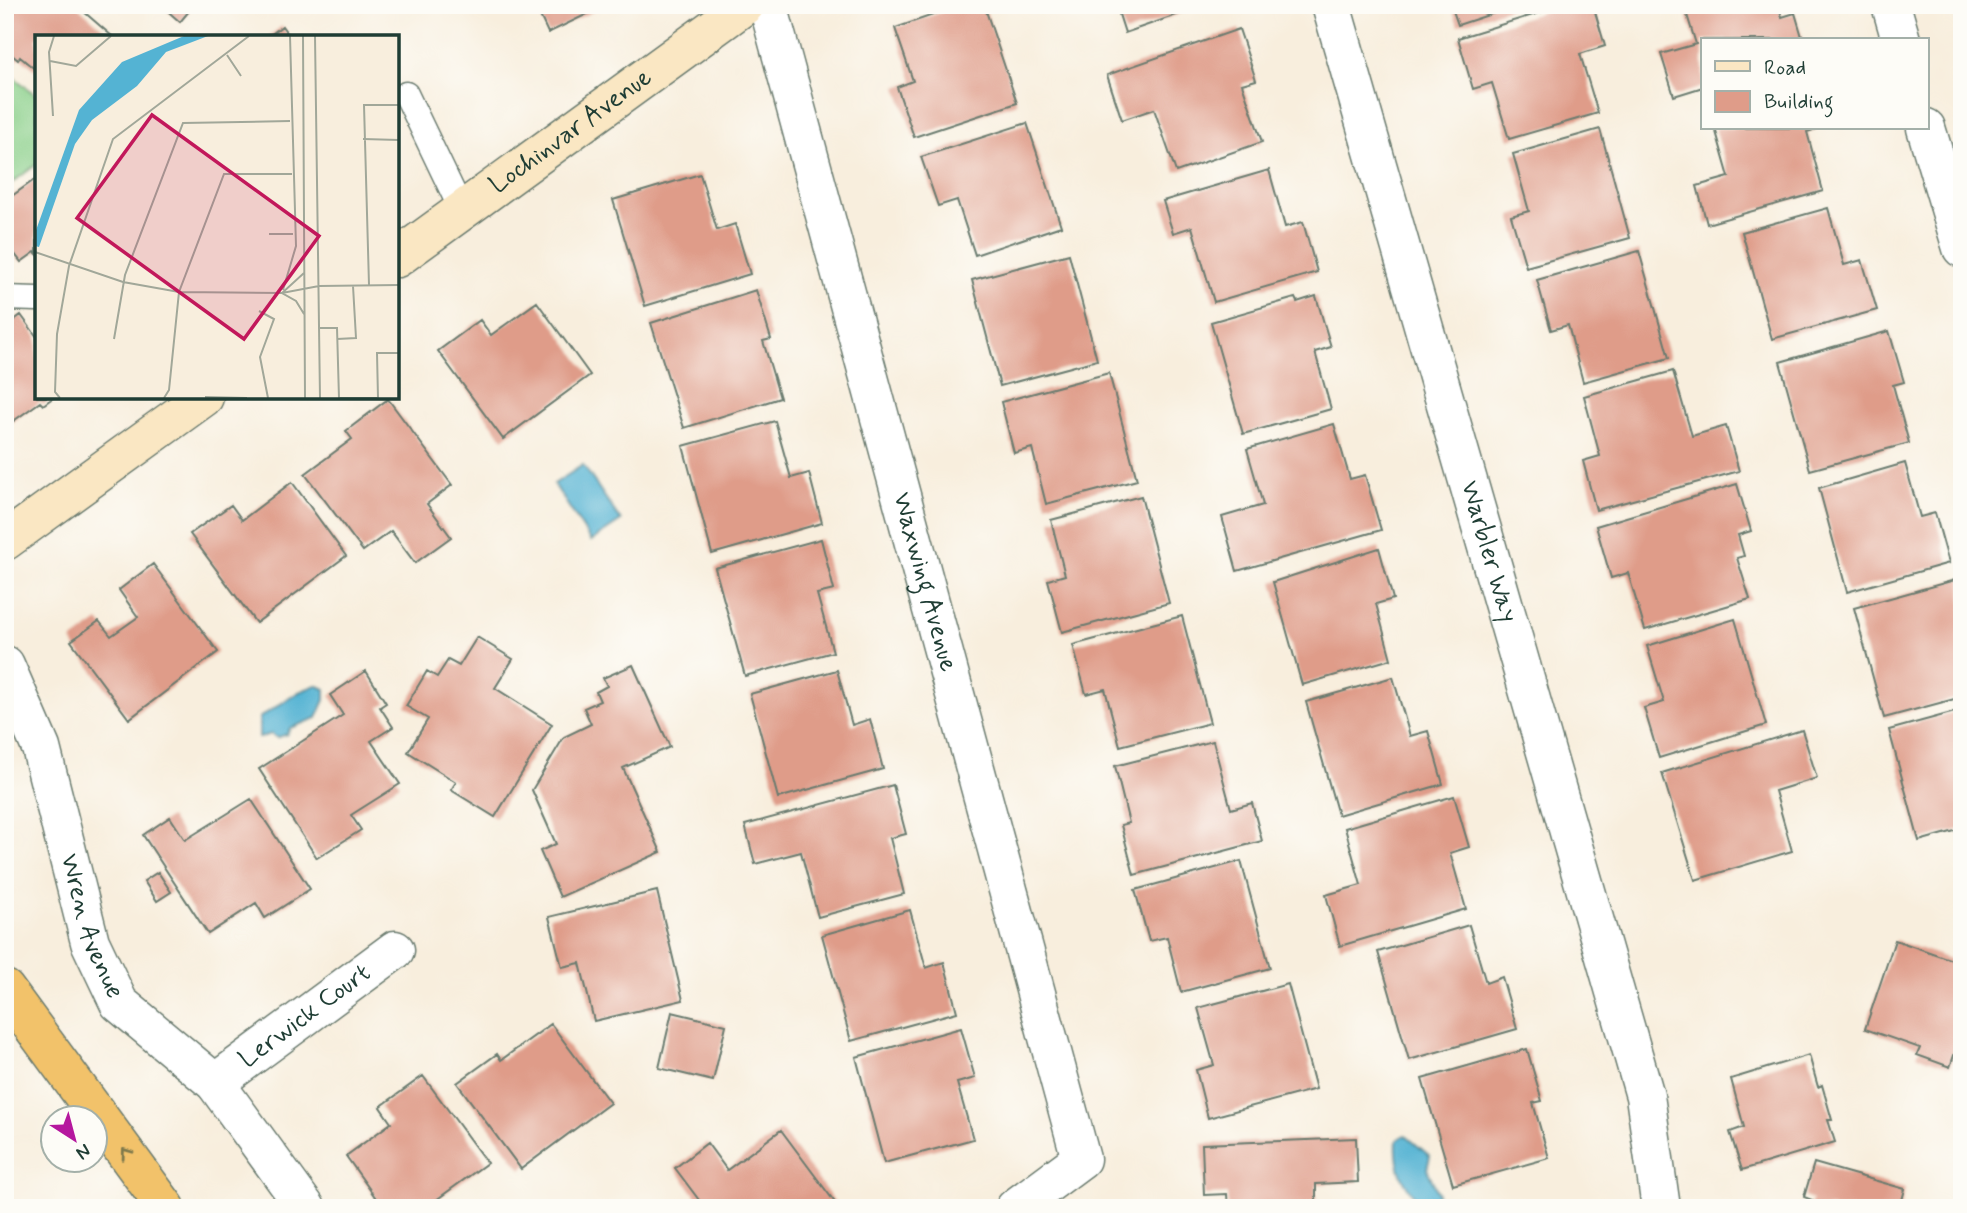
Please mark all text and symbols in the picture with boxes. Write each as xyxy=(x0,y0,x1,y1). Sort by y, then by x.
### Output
inset map xyxy=(35,35,399,399)
legend xyxy=(1701,38,1928,130)
text: Road xyxy=(1764,54,1806,82)
street label: Lochinvar Avenue xyxy=(483,61,659,202)
text: Building xyxy=(1764,88,1834,118)
street label: Warbler Way xyxy=(1452,477,1525,627)
street label: Waxwing Avenue xyxy=(884,489,965,675)
street label: Wren Avenue xyxy=(51,850,132,1004)
street label: Lerwick Court xyxy=(232,956,378,1076)
north arrow xyxy=(38,1104,108,1174)
text: N xyxy=(71,1138,96,1165)
one-way arrow xyxy=(121,1148,134,1161)

